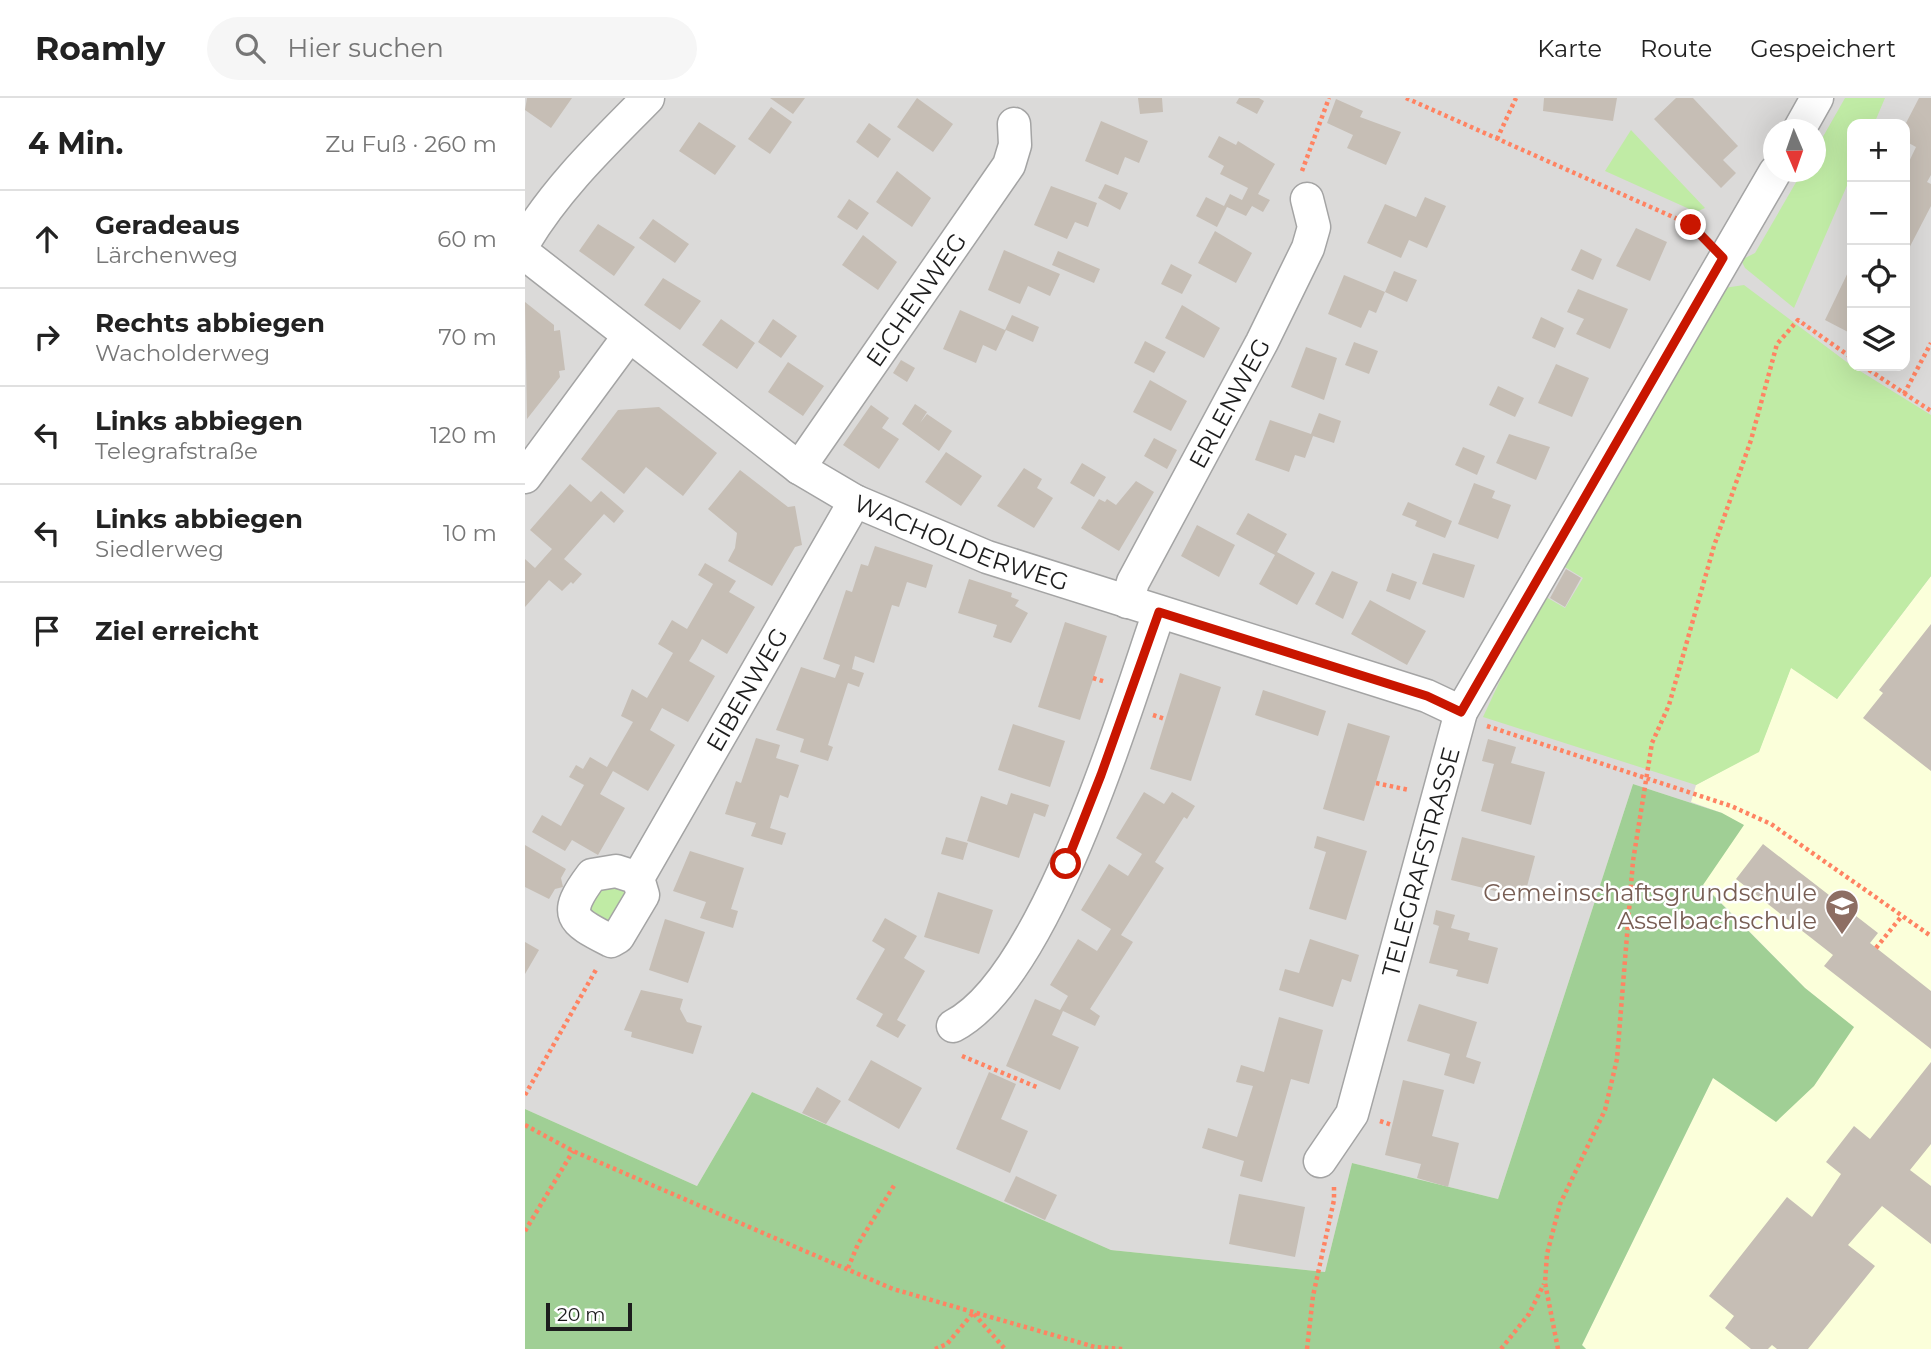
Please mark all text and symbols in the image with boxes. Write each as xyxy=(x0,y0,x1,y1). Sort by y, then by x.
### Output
search box xyxy=(207,17,697,80)
text: Roamly xyxy=(35,28,165,68)
icon: search xyxy=(231,29,269,67)
text: Hier suchen xyxy=(287,32,444,64)
text: Karte xyxy=(1537,34,1602,63)
text: Route xyxy=(1640,34,1712,63)
text: Gespeichert xyxy=(1750,34,1896,63)
north arrow xyxy=(1763,119,1826,182)
map controls xyxy=(1847,119,1910,371)
button: + xyxy=(1847,119,1910,182)
text: 4 Min. xyxy=(28,125,123,162)
text: Zu Fuß · 260 m xyxy=(325,130,497,158)
button: − xyxy=(1847,182,1910,245)
text: Geradeaus xyxy=(95,209,240,241)
route end xyxy=(1675,209,1706,240)
icon: ahead xyxy=(28,220,66,258)
text: 60 m xyxy=(437,225,497,253)
street label: EICHENWEG xyxy=(859,227,972,372)
text: Lärchenweg xyxy=(95,241,238,269)
button: locate xyxy=(1847,245,1910,308)
text: Rechts abbiegen xyxy=(95,307,325,339)
button: layers xyxy=(1847,308,1910,371)
icon: right xyxy=(28,318,66,356)
text: 70 m xyxy=(438,323,497,351)
street label: ERLENWEG xyxy=(1182,333,1276,473)
text: Wacholderweg xyxy=(95,339,270,367)
text: Links abbiegen xyxy=(95,405,303,437)
icon: left xyxy=(28,416,66,454)
text: 120 m xyxy=(430,421,497,449)
text: Telegrafstraße xyxy=(95,437,258,465)
street label: WACHOLDERWEG xyxy=(850,488,1072,596)
text: Links abbiegen xyxy=(95,503,303,535)
icon: left xyxy=(28,514,66,552)
text: 10 m xyxy=(443,519,497,547)
text: Siedlerweg xyxy=(95,535,224,563)
icon: arrive xyxy=(28,612,66,650)
text: Ziel erreicht xyxy=(95,615,259,647)
street label: EIBENWEG xyxy=(700,623,793,756)
street label: TELEGRAFSTRASSE xyxy=(1375,744,1465,980)
route start xyxy=(1050,848,1081,879)
place label: Gemeinschaftsgrundschule Asselbachschule xyxy=(1483,878,1817,935)
school or university icon: Gemeinschaftsgrundschule Asselbachschule xyxy=(1823,887,1861,936)
scale bar xyxy=(546,1300,632,1332)
text: 20 m xyxy=(557,1303,605,1326)

